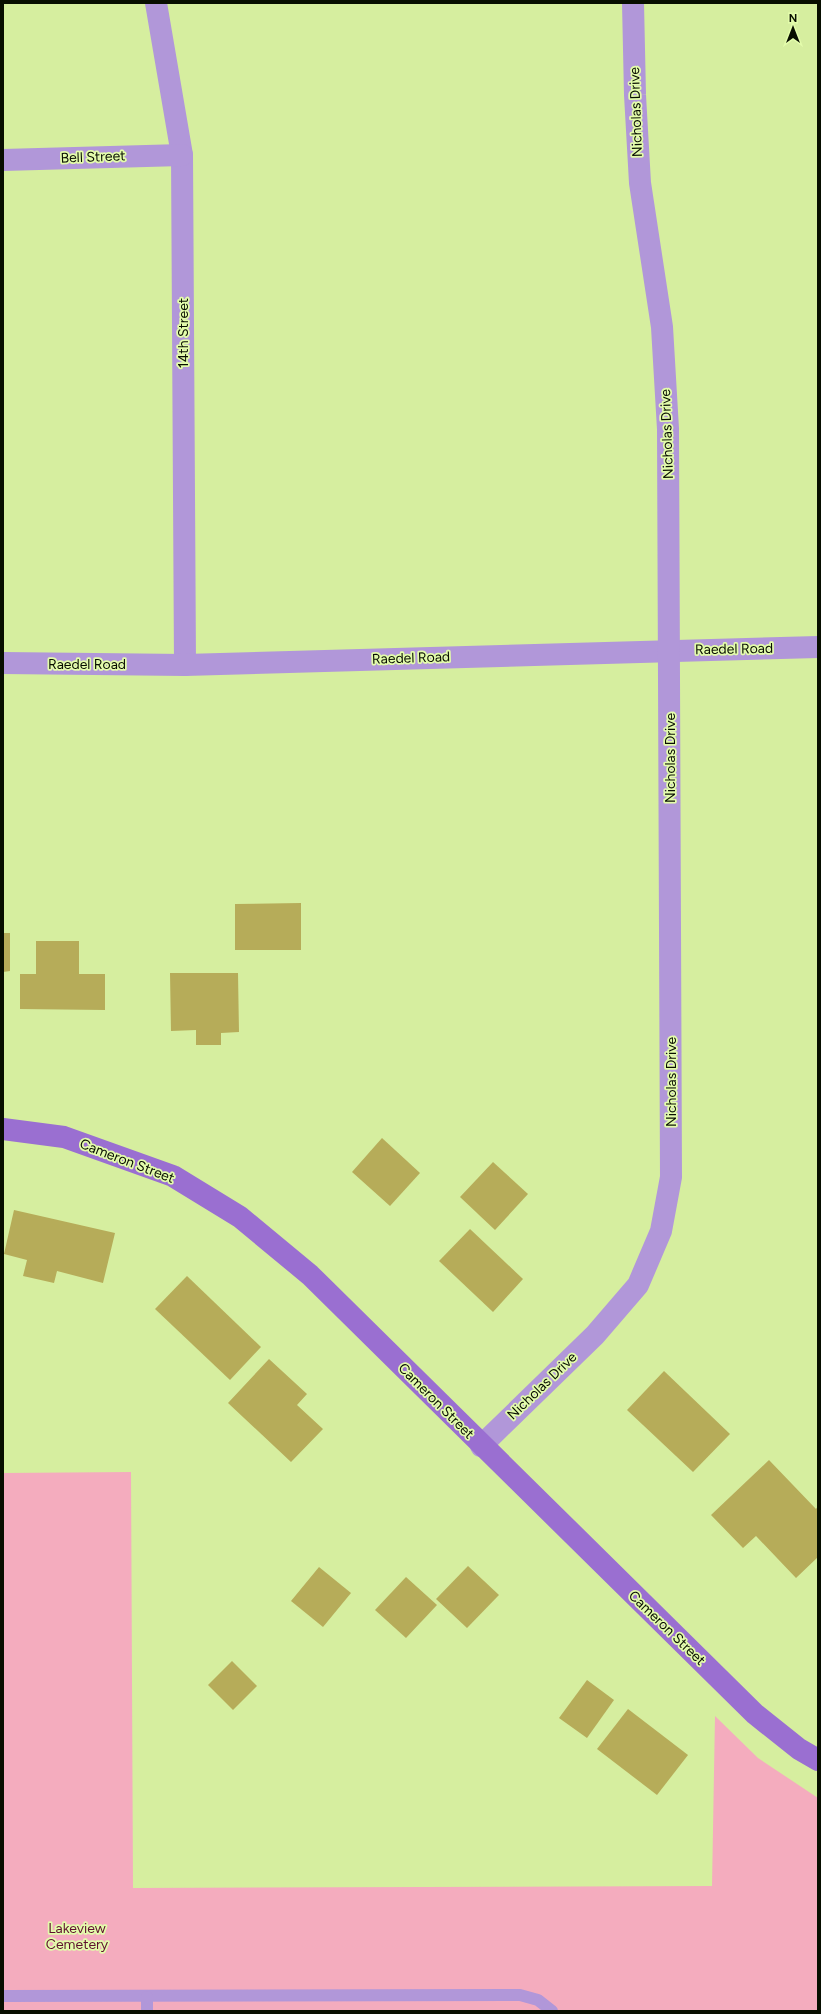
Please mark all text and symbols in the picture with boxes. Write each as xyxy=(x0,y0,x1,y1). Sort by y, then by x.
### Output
north arrow xyxy=(773,8,813,48)
text: N xyxy=(789,12,797,25)
street label: Nicholas Drive xyxy=(626,66,646,157)
street label: Bell Street xyxy=(60,147,126,167)
street label: 14th Street xyxy=(175,298,192,368)
street label: Nicholas Drive xyxy=(657,388,677,479)
street label: Raedel Road xyxy=(695,640,773,658)
street label: Raedel Road xyxy=(372,648,450,668)
street label: Raedel Road xyxy=(48,656,126,673)
street label: Nicholas Drive xyxy=(662,713,679,803)
street label: Nicholas Drive xyxy=(663,1037,680,1127)
street label: Cameron Street xyxy=(77,1135,177,1187)
street label: Nicholas Drive xyxy=(504,1348,581,1423)
street label: Cameron Street xyxy=(395,1360,477,1442)
street label: Cameron Street xyxy=(625,1587,709,1669)
park label: Lakeview Cemetery xyxy=(46,1920,109,1953)

